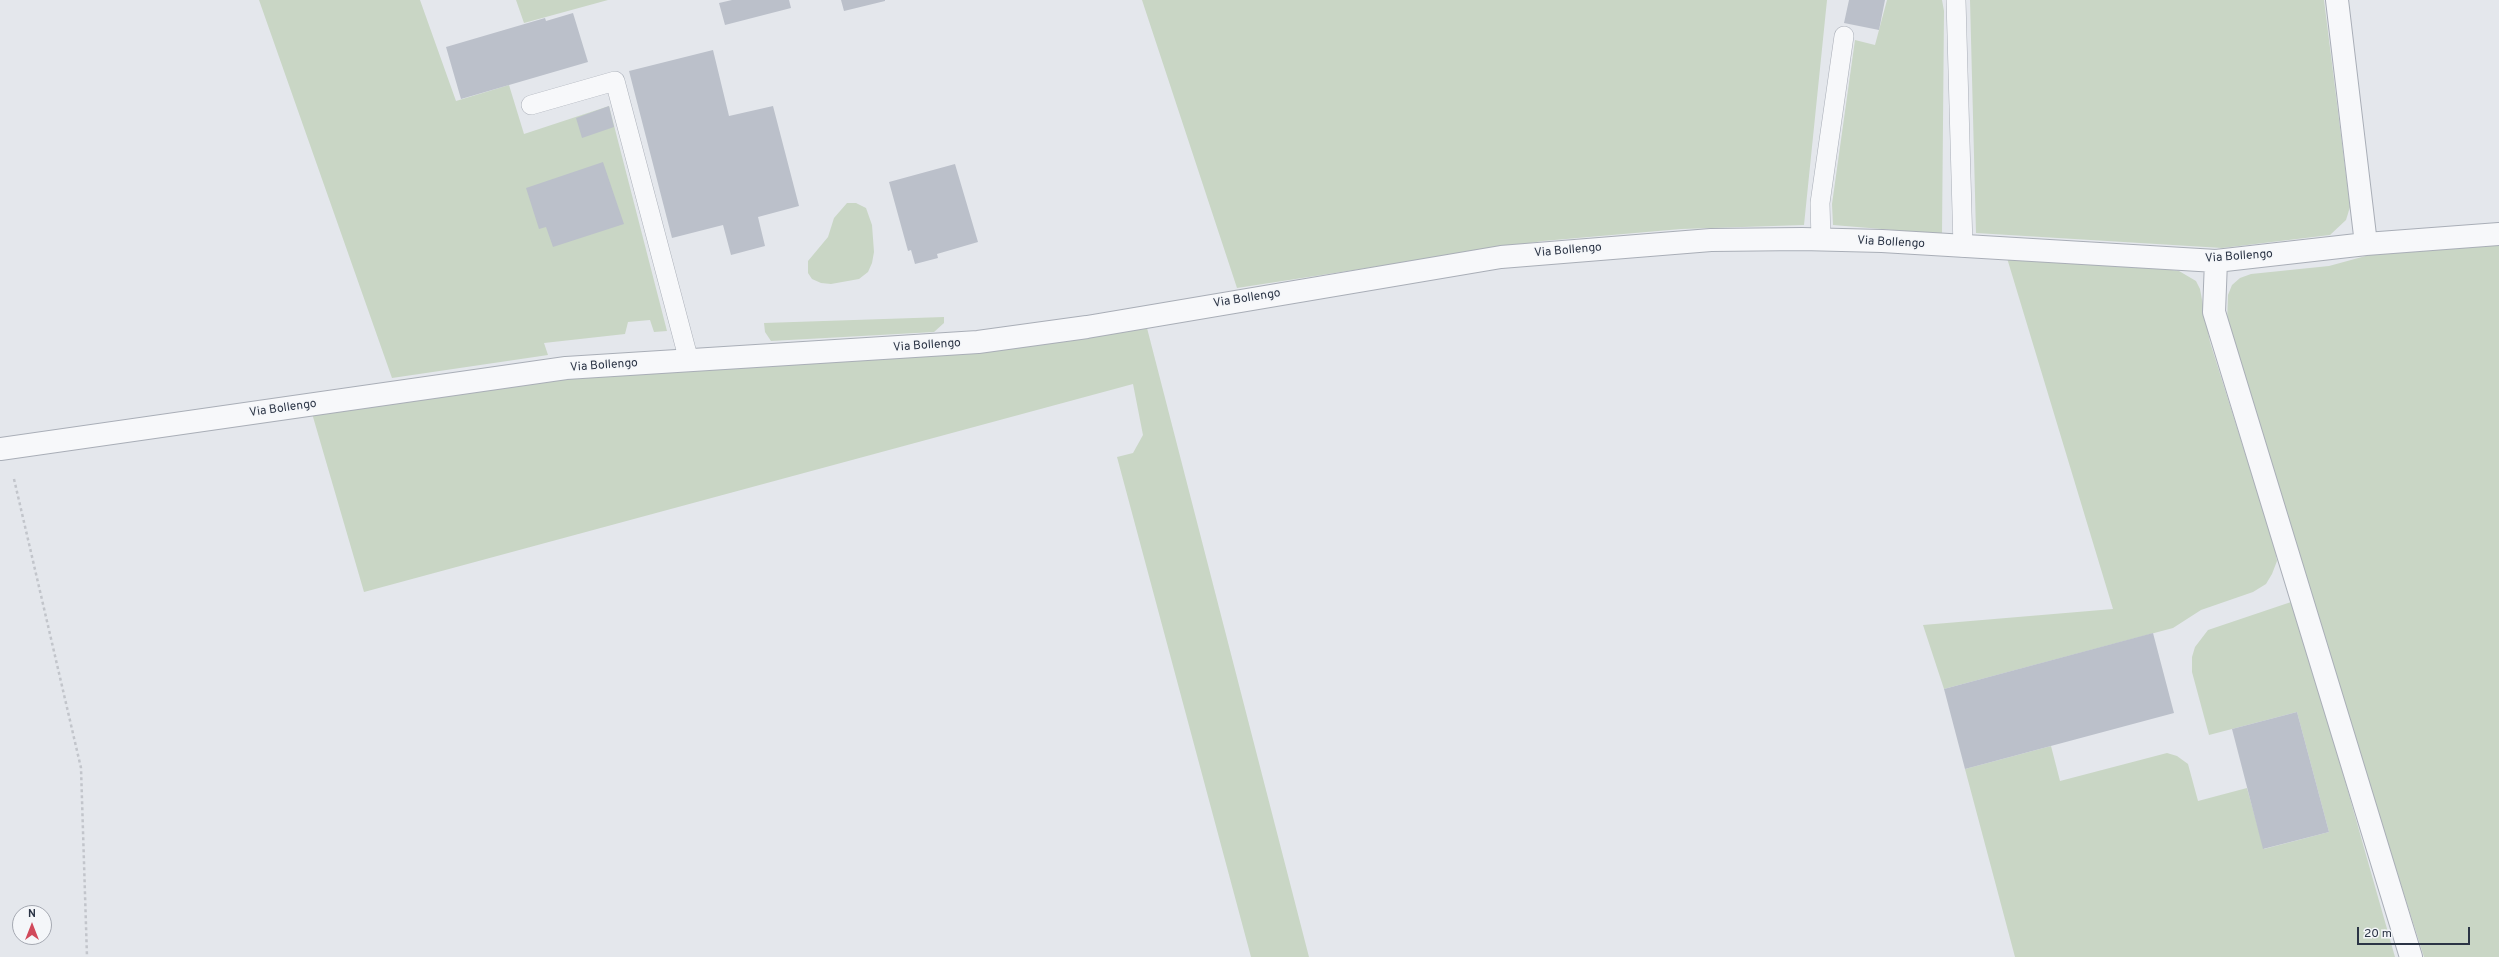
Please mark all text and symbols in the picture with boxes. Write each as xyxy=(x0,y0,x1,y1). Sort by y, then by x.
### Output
street label: Via Bollengo xyxy=(1857,234,1925,252)
street label: Via Bollengo xyxy=(1534,241,1602,261)
street label: Via Bollengo xyxy=(2205,247,2273,267)
street label: Via Bollengo xyxy=(1212,287,1282,311)
street label: Via Bollengo xyxy=(893,336,961,356)
street label: Via Bollengo xyxy=(570,356,638,376)
street label: Via Bollengo xyxy=(248,397,318,421)
north arrow xyxy=(12,905,52,945)
text: N xyxy=(28,907,36,921)
scale bar xyxy=(2359,919,2472,945)
text: 20 m xyxy=(2364,926,2392,942)

